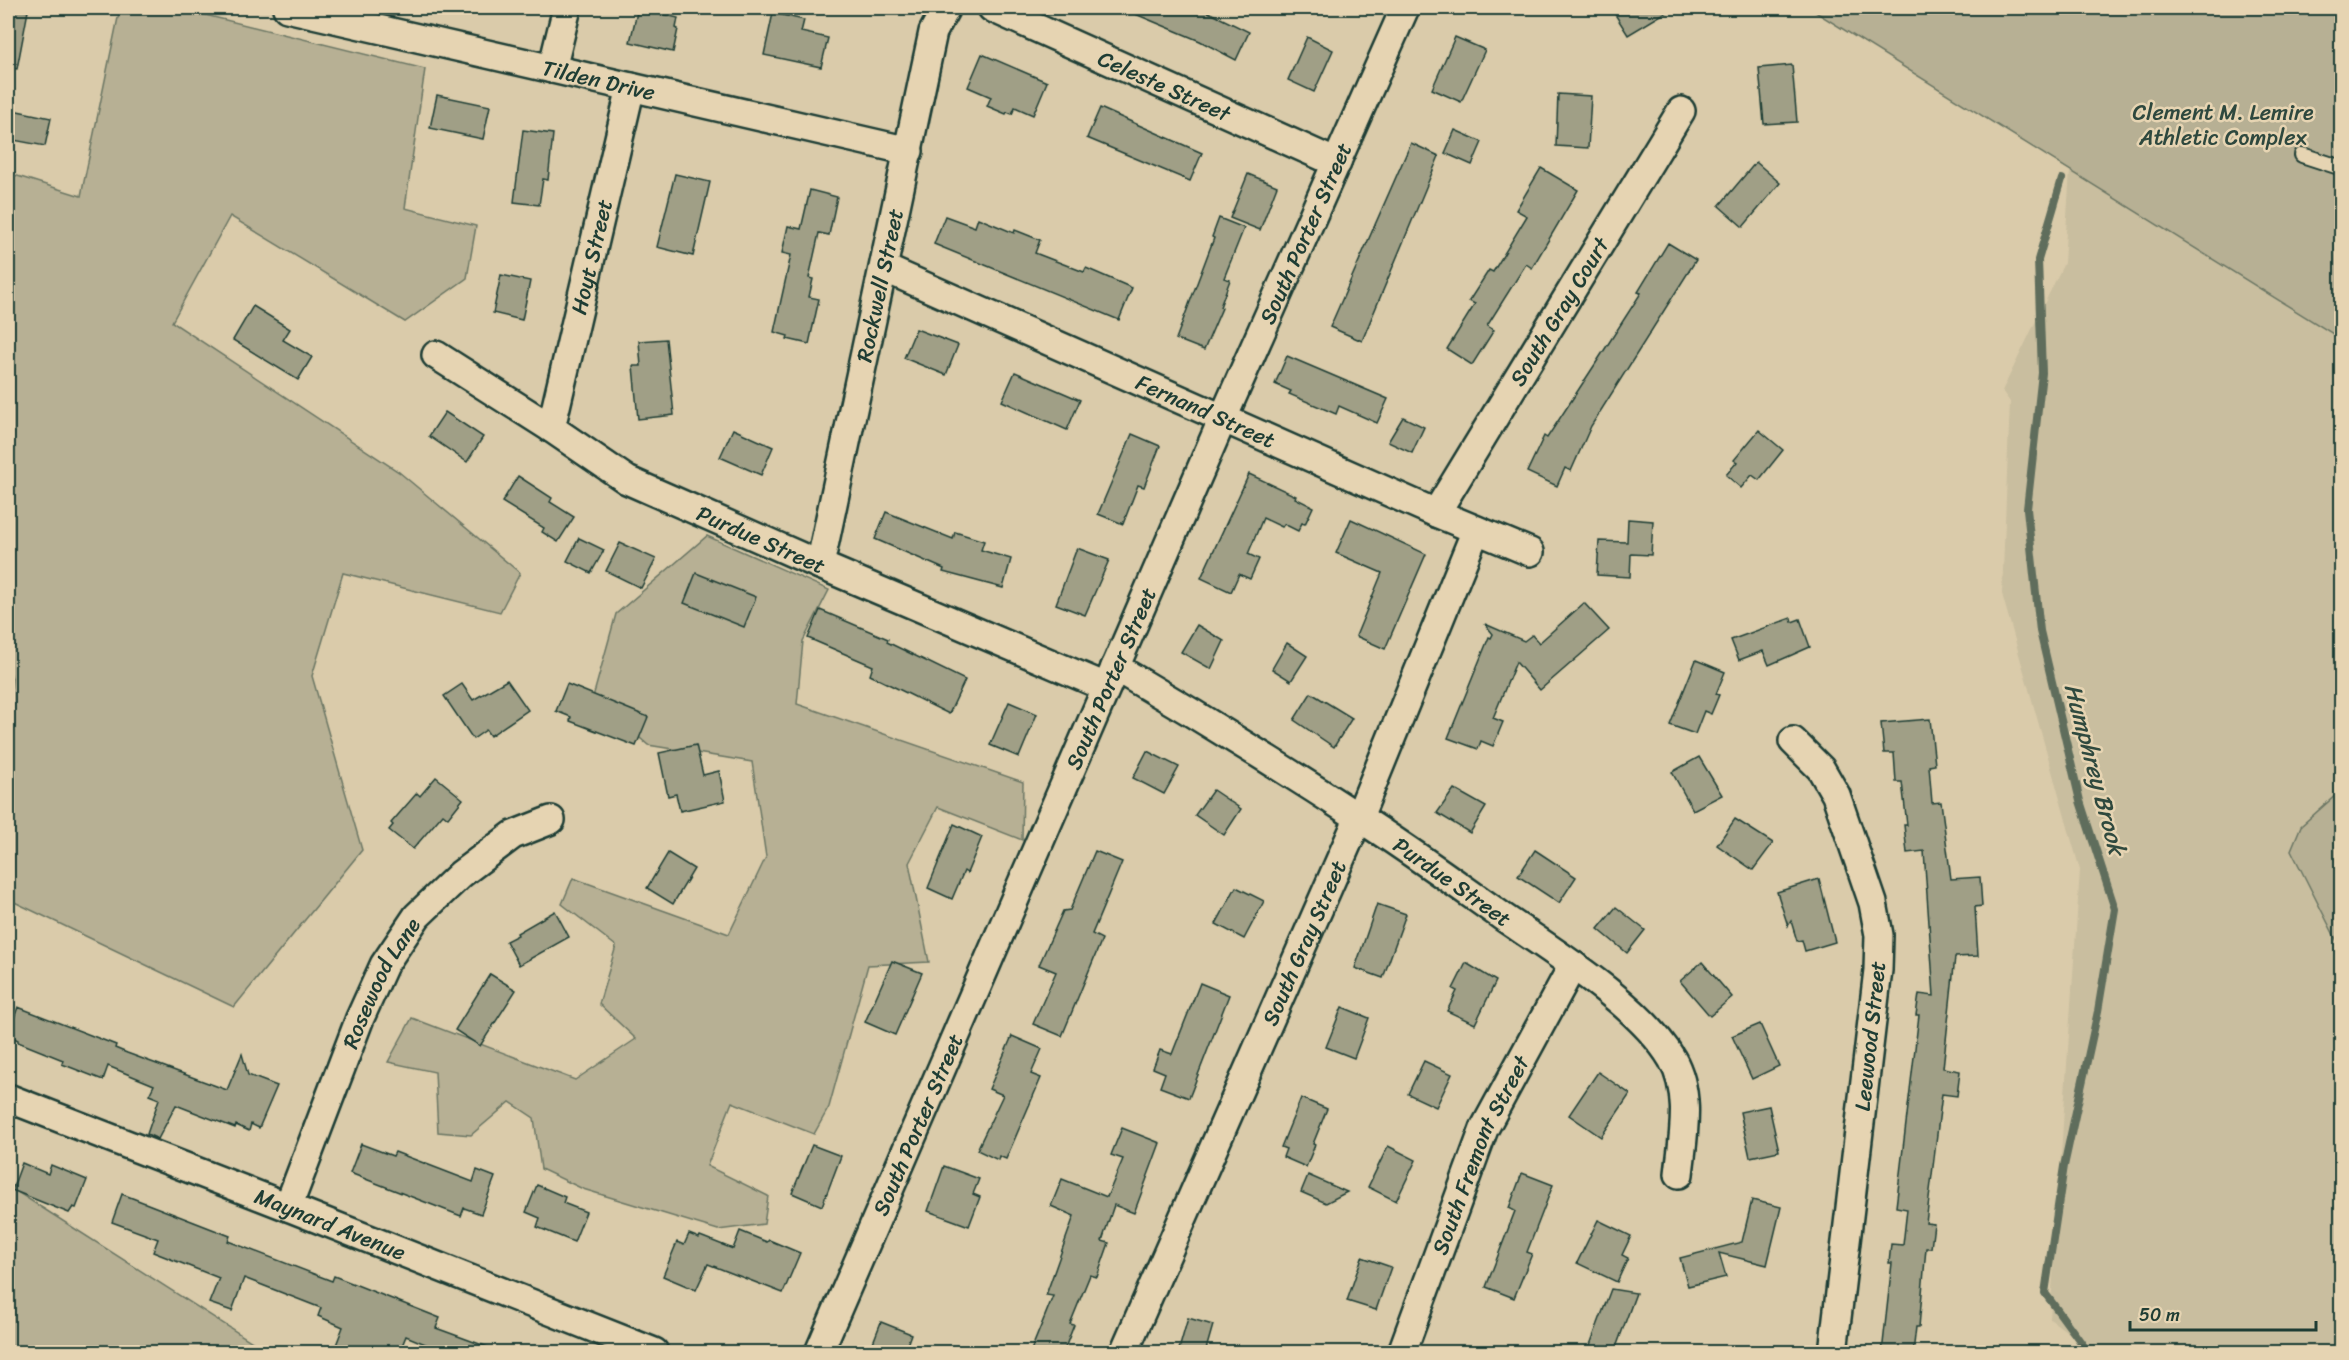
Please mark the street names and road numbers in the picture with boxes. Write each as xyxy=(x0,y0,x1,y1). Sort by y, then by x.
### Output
street label: Celeste Street xyxy=(1092,39,1238,133)
street label: Tilden Drive xyxy=(538,48,659,112)
street label: South Porter Street xyxy=(1248,135,1363,330)
street label: Hoyt Street xyxy=(559,195,624,318)
street label: Rockwell Street xyxy=(844,204,915,366)
street label: South Gray Court xyxy=(1498,228,1620,394)
street label: Fernand Street xyxy=(1130,363,1282,459)
street label: Purdue Street xyxy=(690,493,833,585)
street label: South Porter Street xyxy=(1054,581,1167,776)
street label: Purdue Street xyxy=(1385,826,1520,937)
street label: South Gray Street xyxy=(1250,853,1357,1032)
street label: Rosewood Lane xyxy=(331,908,431,1054)
street label: Leewood Street xyxy=(1843,959,1897,1113)
street label: South Porter Street xyxy=(861,1027,974,1222)
street label: South Fremont Street xyxy=(1420,1047,1540,1260)
street label: Maynard Avenue xyxy=(249,1176,412,1271)

